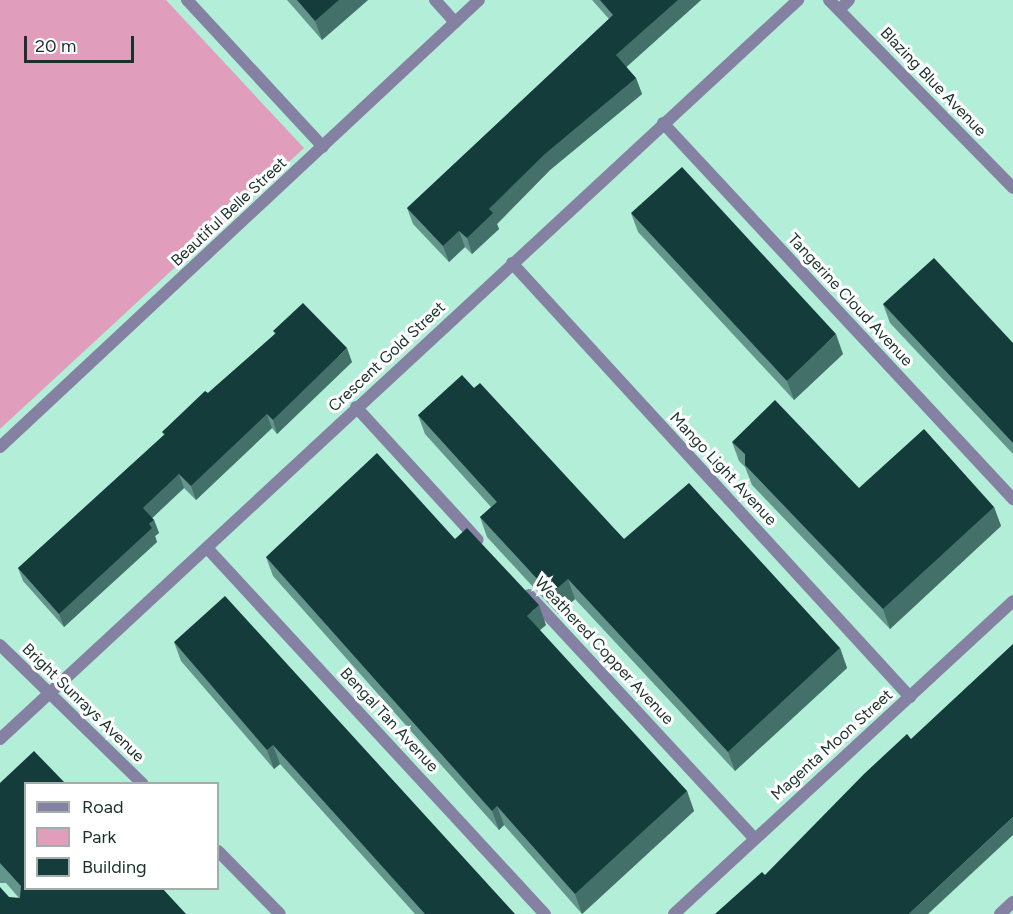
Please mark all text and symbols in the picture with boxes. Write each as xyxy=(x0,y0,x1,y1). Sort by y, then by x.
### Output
street label: Blazing Blue Avenue xyxy=(876,23,990,141)
scale bar xyxy=(27,24,136,62)
text: 20 m xyxy=(35,35,76,57)
street label: Beautiful Belle Street xyxy=(167,154,291,270)
street label: Tangerine Cloud Avenue xyxy=(783,230,917,370)
street label: Crescent Gold Street xyxy=(325,298,449,416)
street label: Mango Light Avenue xyxy=(666,408,780,530)
street label: Weathered Copper Avenue xyxy=(531,573,677,729)
street label: Bright Sunrays Avenue xyxy=(18,640,148,766)
street label: Bengal Tan Avenue xyxy=(336,664,442,776)
street label: Magenta Moon Street xyxy=(767,685,897,805)
legend xyxy=(24,782,219,890)
text: Road xyxy=(82,796,123,818)
text: Park xyxy=(82,826,116,848)
text: Building xyxy=(82,856,147,878)

